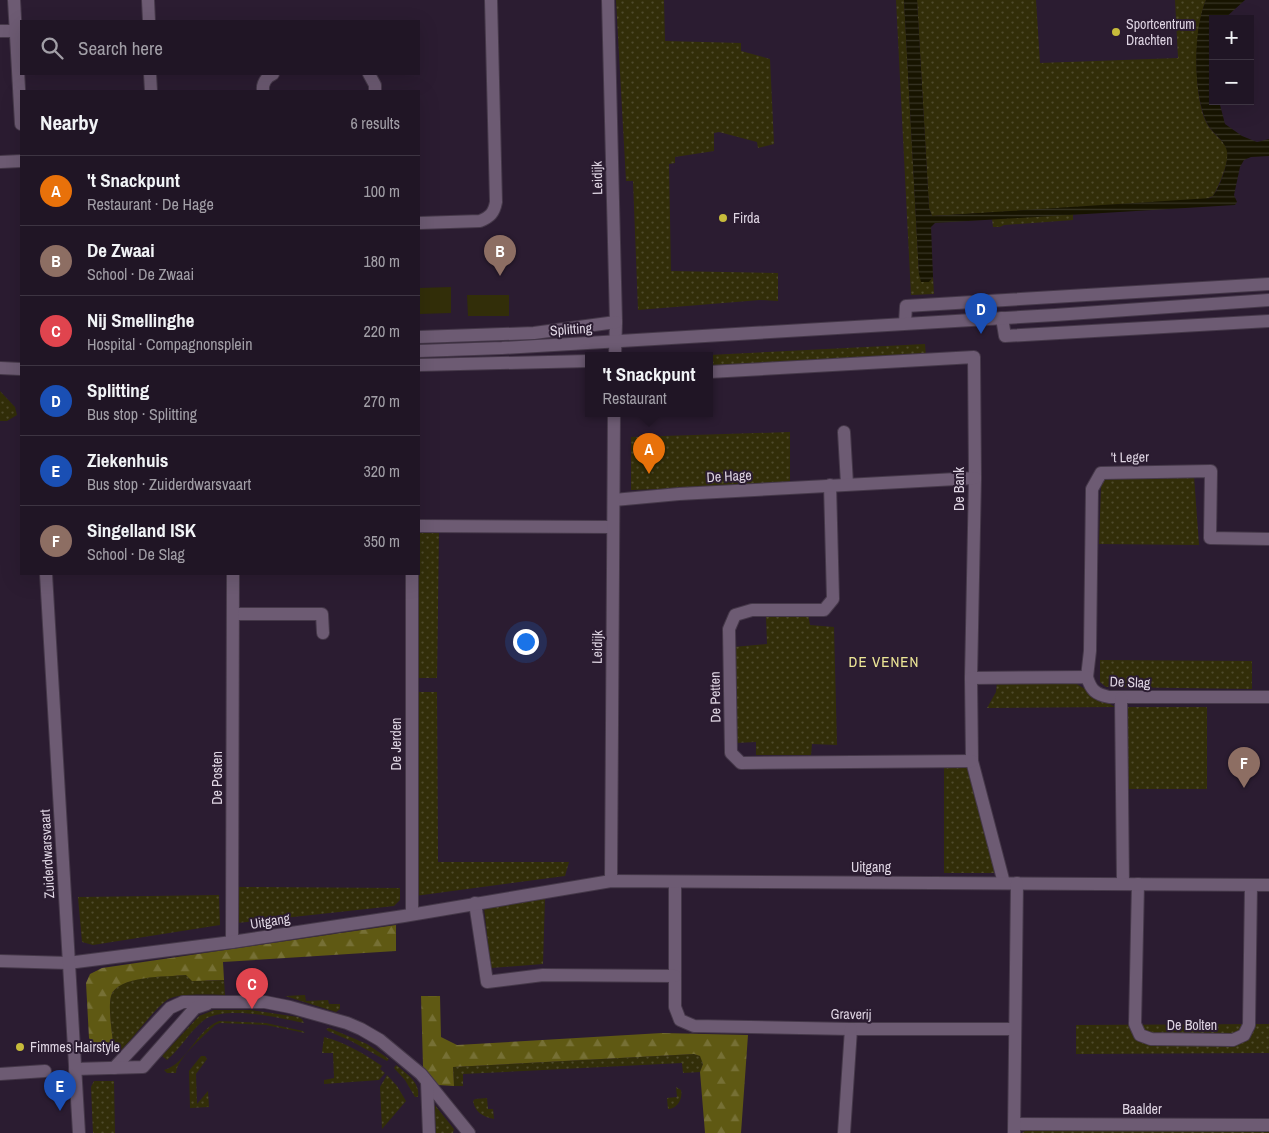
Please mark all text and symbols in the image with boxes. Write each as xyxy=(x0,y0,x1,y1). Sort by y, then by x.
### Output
place label: Sportcentrum Drachten xyxy=(1126,15,1195,49)
map controls xyxy=(1209,15,1254,105)
button: + xyxy=(1209,15,1254,60)
search box xyxy=(20,20,420,75)
marker: Sportcentrum Drachten xyxy=(1110,26,1122,38)
icon: search xyxy=(38,34,66,62)
text: Search here xyxy=(78,35,163,61)
button: − xyxy=(1209,60,1254,105)
text: Nearby xyxy=(40,108,98,137)
text: 6 results xyxy=(350,112,400,134)
street label: Leidijk xyxy=(588,161,606,195)
text: 't Snackpunt xyxy=(87,167,180,193)
text: A xyxy=(51,180,61,202)
text: 100 m xyxy=(364,180,400,202)
text: Restaurant · De Hage xyxy=(87,193,214,215)
place label: Firda xyxy=(733,209,760,227)
marker: Firda xyxy=(717,212,729,224)
pin: B xyxy=(484,235,516,276)
text: De Zwaai xyxy=(87,237,155,263)
text: B xyxy=(51,250,61,272)
text: 180 m xyxy=(364,250,400,272)
text: School · De Zwaai xyxy=(87,263,194,285)
pin: D xyxy=(965,293,997,334)
text: Nij Smellinghe xyxy=(87,307,194,333)
street label: Splitting xyxy=(549,319,593,339)
text: C xyxy=(51,320,61,342)
text: 220 m xyxy=(364,320,400,342)
text: Hospital · Compagnonsplein xyxy=(87,333,253,355)
popup xyxy=(585,352,713,417)
text: 't Snackpunt xyxy=(603,361,695,387)
text: Splitting xyxy=(87,377,149,403)
text: Restaurant xyxy=(603,387,667,409)
text: D xyxy=(51,390,61,412)
text: 270 m xyxy=(364,390,400,412)
text: Bus stop · Splitting xyxy=(87,403,197,425)
pin: A xyxy=(633,433,665,474)
text: Ziekenhuis xyxy=(87,447,168,473)
street label: 't Leger xyxy=(1111,448,1149,466)
text: E xyxy=(52,460,60,482)
text: 320 m xyxy=(364,460,400,482)
street label: De Hage xyxy=(706,466,752,486)
street label: De Bank xyxy=(950,467,968,511)
text: Bus stop · Zuiderdwarsvaart xyxy=(87,473,251,495)
text: Singelland ISK xyxy=(87,517,196,543)
text: F xyxy=(52,530,60,552)
text: 350 m xyxy=(364,530,400,552)
text: School · De Slag xyxy=(87,543,185,565)
your location xyxy=(513,629,539,655)
street label: Leidijk xyxy=(588,630,606,664)
district label: DE VENEN xyxy=(849,651,919,672)
street label: De Petten xyxy=(706,671,724,723)
street label: De Slag xyxy=(1109,672,1151,692)
street label: De Jerden xyxy=(387,718,405,770)
pin: F xyxy=(1228,747,1260,788)
street label: De Posten xyxy=(208,751,226,805)
street label: Zuiderdwarsvaart xyxy=(36,809,58,899)
street label: Uitgang xyxy=(851,858,892,876)
street label: Uitgang xyxy=(249,909,292,933)
pin: C xyxy=(236,968,268,1009)
street label: Graverij xyxy=(830,1005,872,1023)
street label: De Bolten xyxy=(1167,1016,1217,1034)
place label: Fimmes Hairstyle xyxy=(30,1038,120,1056)
marker: Fimmes Hairstyle xyxy=(14,1041,26,1053)
pin: E xyxy=(44,1070,76,1111)
street label: Baalder xyxy=(1122,1100,1162,1118)

